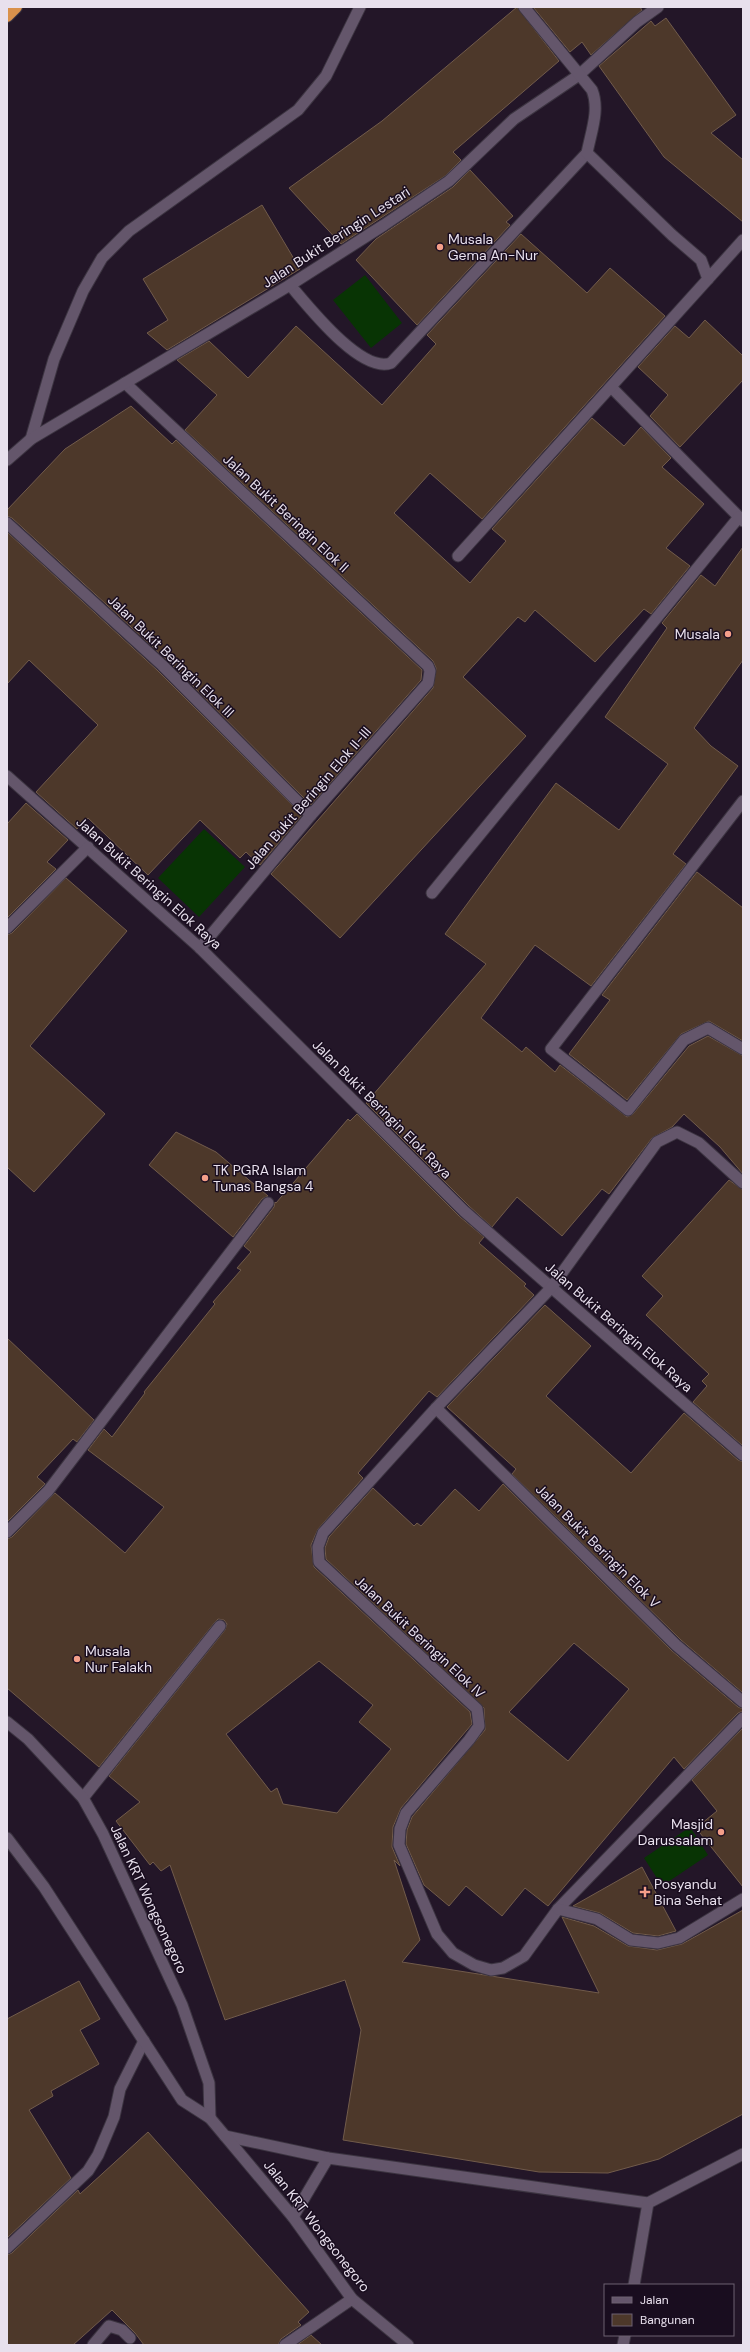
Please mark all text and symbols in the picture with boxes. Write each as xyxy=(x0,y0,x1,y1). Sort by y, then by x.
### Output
street label: Jalan Bukit Beringin Lestari xyxy=(259,182,413,292)
place label: Musala Gema An-Nur xyxy=(448,230,538,264)
marker: Musala Gema An-Nur xyxy=(435,242,445,252)
street label: Jalan Bukit Beringin Elok II xyxy=(219,450,353,576)
street label: Jalan Bukit Beringin Elok III xyxy=(104,591,238,721)
place label: Musala xyxy=(675,625,720,643)
marker: Musala xyxy=(723,629,733,639)
street label: Jalan Bukit Beringin Elok II-III xyxy=(241,723,375,873)
street label: Jalan Bukit Beringin Elok Raya xyxy=(72,813,226,953)
street label: Jalan Bukit Beringin Elok Raya xyxy=(309,1036,455,1182)
place label: TK PGRA Islam Tunas Bangsa 4 xyxy=(213,1161,314,1195)
marker: TK PGRA Islam Tunas Bangsa 4 xyxy=(200,1173,210,1183)
street label: Jalan Bukit Beringin Elok Raya xyxy=(541,1258,697,1396)
street label: Jalan Bukit Beringin Elok V xyxy=(532,1480,664,1612)
street label: Jalan Bukit Beringin Elok IV xyxy=(351,1572,489,1703)
place label: Musala Nur Falakh xyxy=(85,1642,152,1676)
marker: Musala Nur Falakh xyxy=(72,1654,82,1664)
place label: Masjid Darussalam xyxy=(638,1815,713,1849)
street label: Jalan KRT Wongsonegoro xyxy=(107,1822,191,1976)
marker: Masjid Darussalam xyxy=(716,1827,726,1837)
place label: Posyandu Bina Sehat xyxy=(654,1875,722,1909)
marker: Posyandu Bina Sehat xyxy=(639,1886,651,1898)
street label: Jalan KRT Wongsonegoro xyxy=(260,2156,374,2296)
legend xyxy=(604,2284,734,2336)
text: Jalan xyxy=(640,2292,669,2308)
text: Bangunan xyxy=(640,2312,695,2328)

